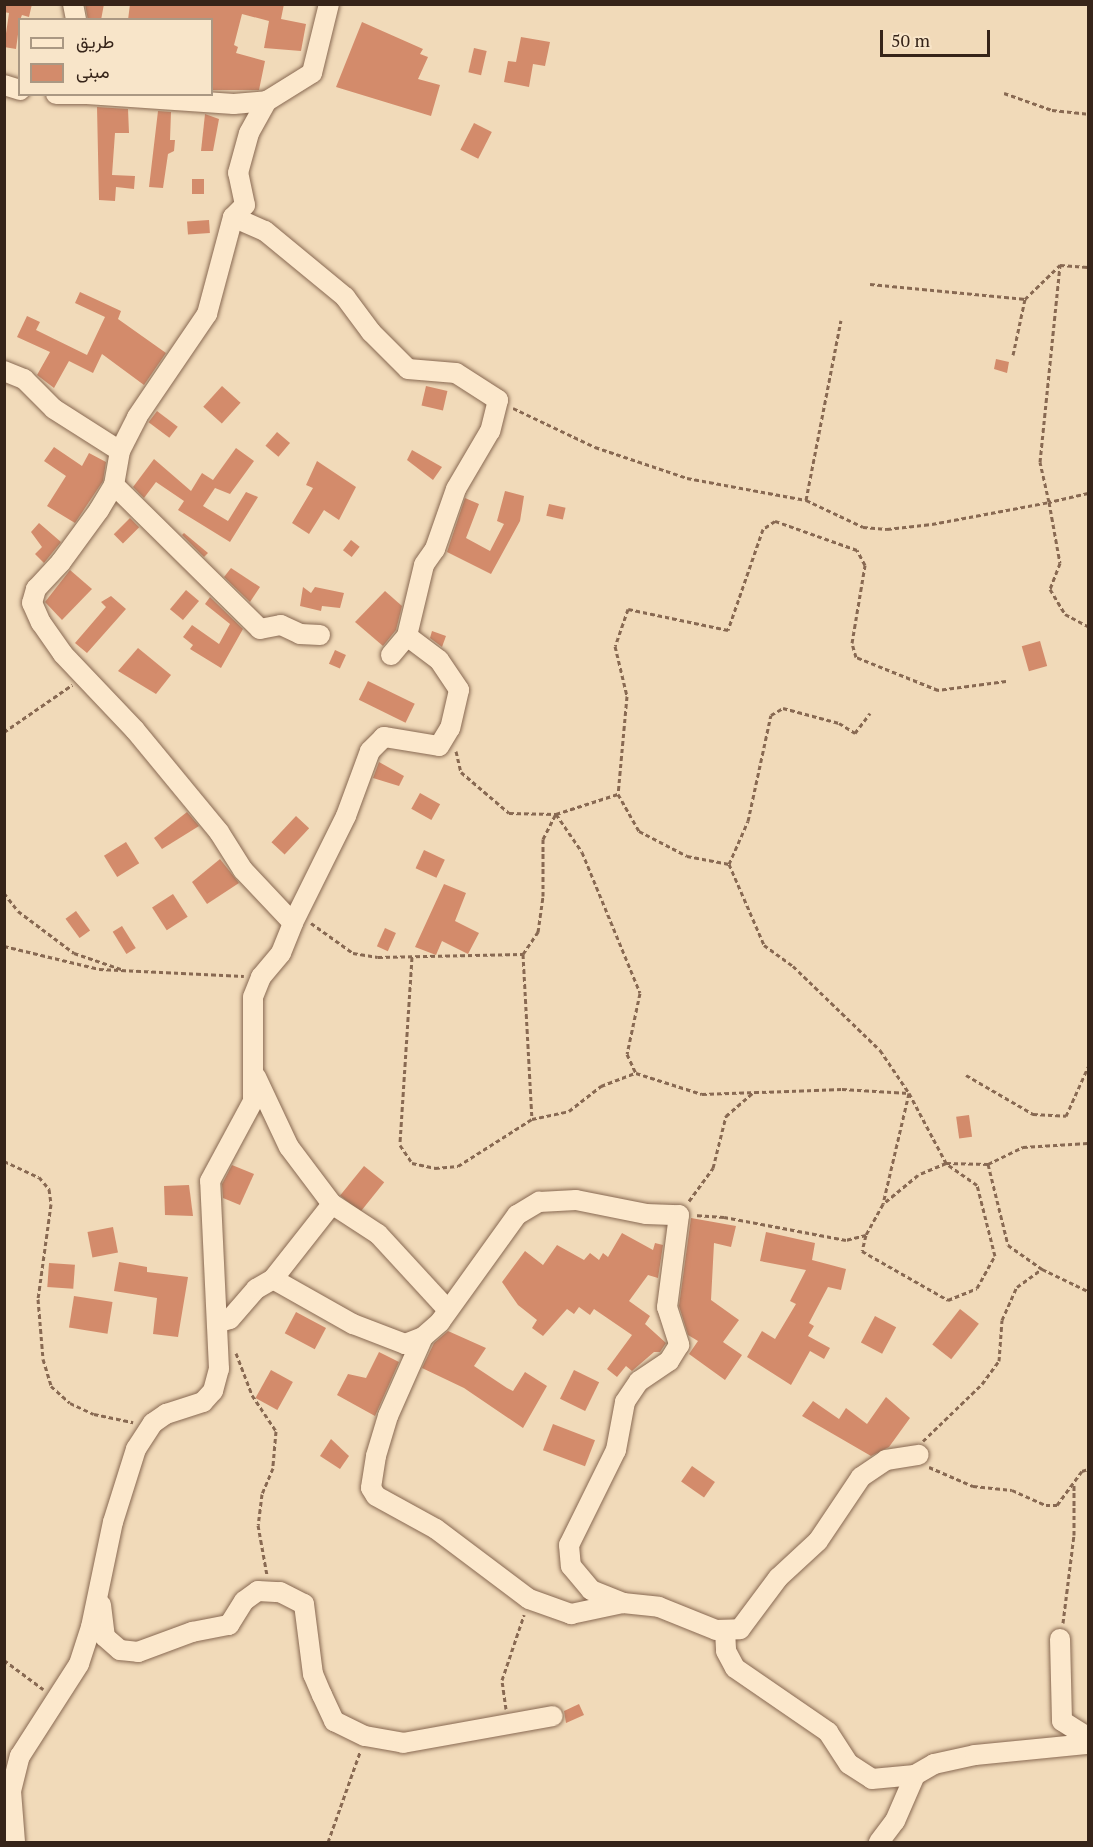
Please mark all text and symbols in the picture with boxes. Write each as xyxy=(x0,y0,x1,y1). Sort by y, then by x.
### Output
legend xyxy=(18,18,213,96)
scale bar xyxy=(883,18,992,56)
text: 50 m xyxy=(891,28,930,52)
text: طريق xyxy=(76,29,114,53)
text: مبنى xyxy=(76,59,110,83)

